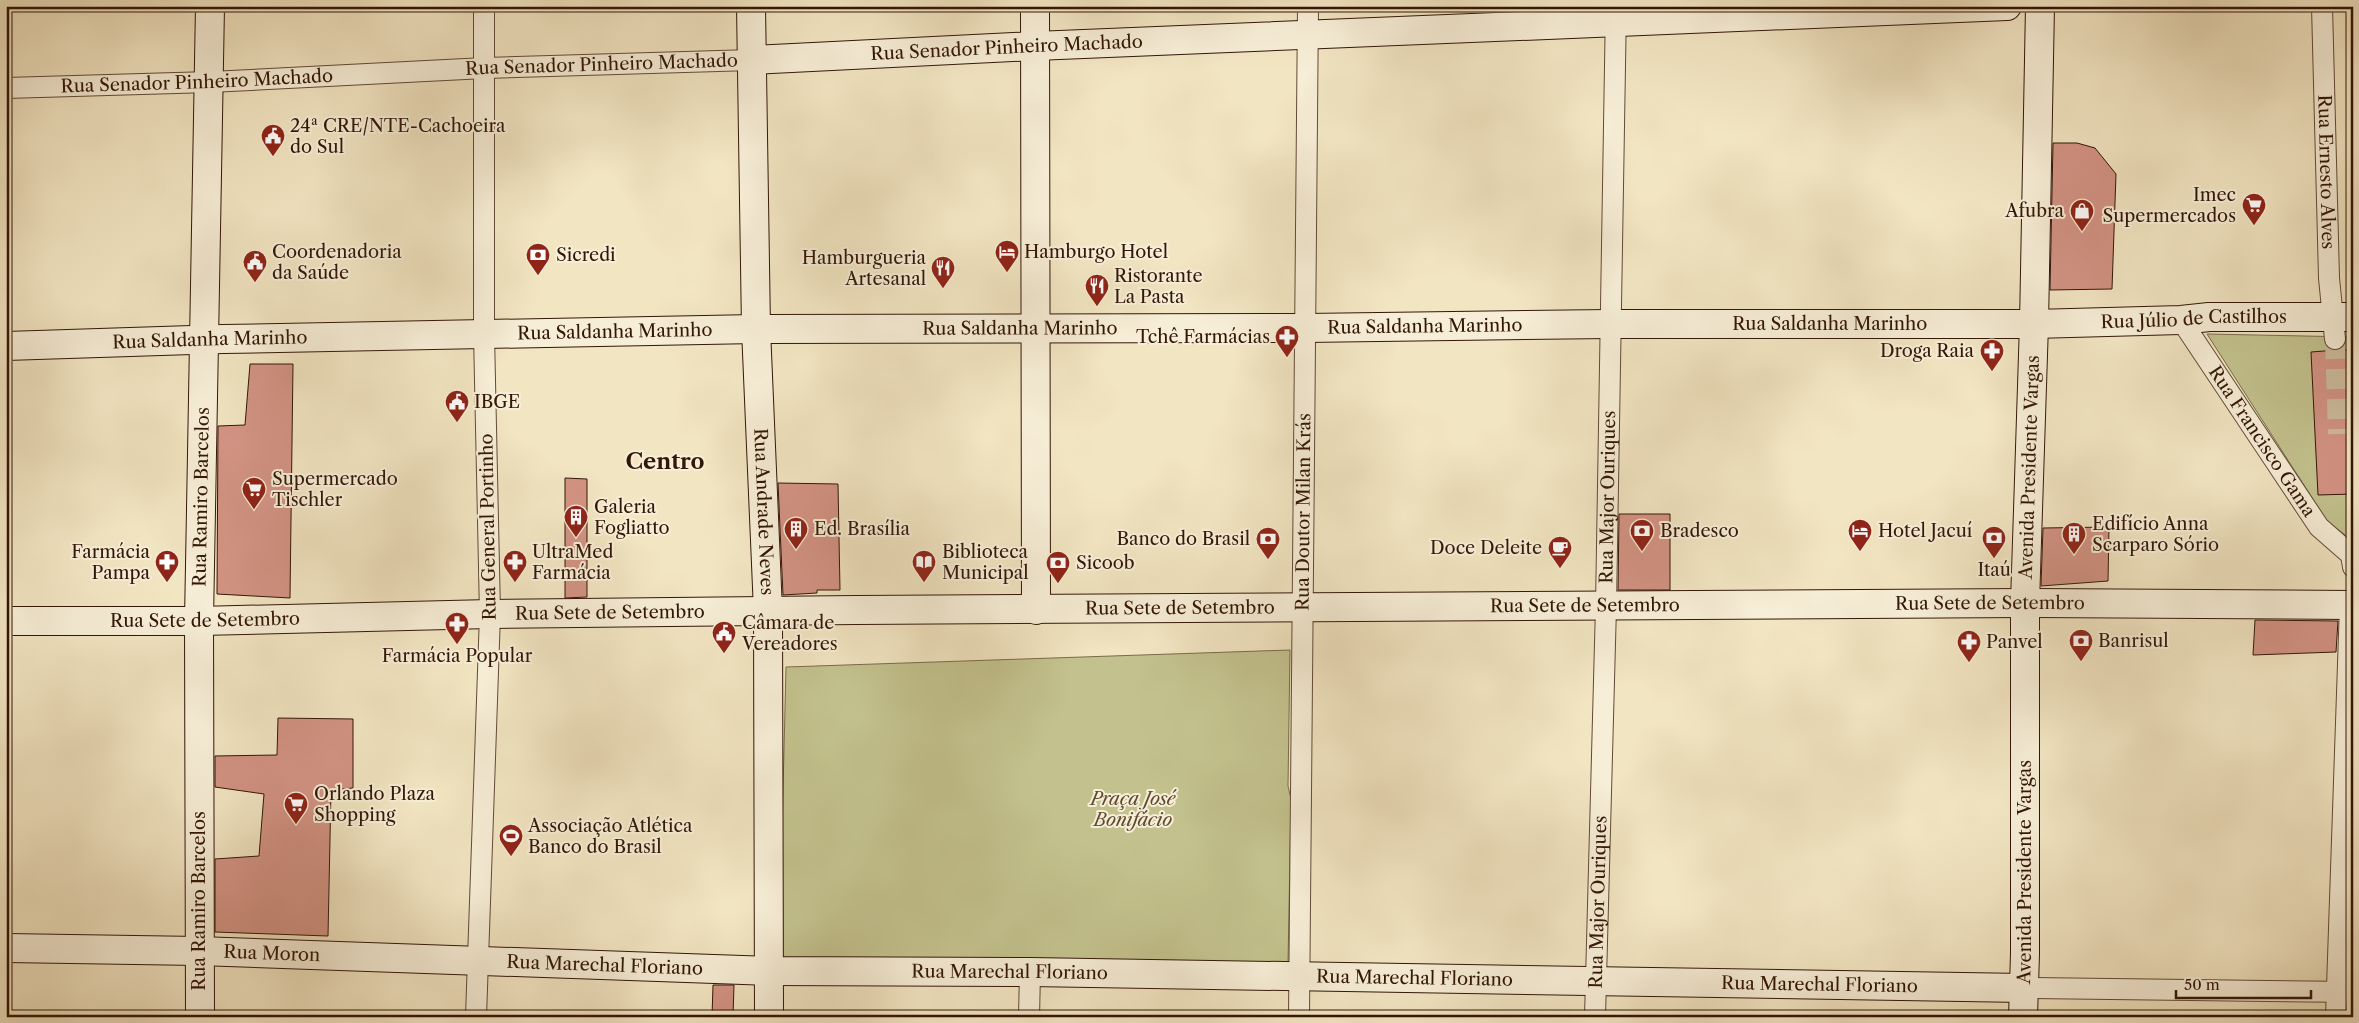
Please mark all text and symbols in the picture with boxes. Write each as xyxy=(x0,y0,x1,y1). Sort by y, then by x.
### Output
street label: Rua Senador Pinheiro Machado xyxy=(870,31,1143,65)
street label: Rua Senador Pinheiro Machado xyxy=(465,49,738,80)
street label: Rua Senador Pinheiro Machado xyxy=(60,65,334,97)
street label: Rua Ernesto Alves xyxy=(2313,94,2339,250)
place label: 24ª CRE/NTE-Cachoeira do Sul xyxy=(290,115,506,158)
public building icon: 24ª CRE/NTE-Cachoeira do Sul xyxy=(260,123,286,157)
place label: Imec Supermercados xyxy=(2102,184,2236,227)
supermarket icon: Imec Supermercados xyxy=(2241,192,2267,226)
shop icon: Afubra xyxy=(2069,198,2095,232)
place label: Afubra xyxy=(2004,200,2064,222)
hotel icon: Hamburgo Hotel xyxy=(994,239,1020,273)
place label: Coordenadoria da Saúde xyxy=(272,241,402,284)
place label: Hamburgo Hotel xyxy=(1024,241,1168,263)
bank icon: Sicredi xyxy=(525,242,551,276)
place label: Sicredi xyxy=(556,244,616,266)
place label: Hamburgueria Artesanal xyxy=(802,247,927,290)
public building icon: Coordenadoria da Saúde xyxy=(242,249,268,283)
restaurant icon: Hamburgueria Artesanal xyxy=(930,255,956,289)
place label: Ristorante La Pasta xyxy=(1114,265,1202,308)
restaurant icon: Ristorante La Pasta xyxy=(1084,273,1110,307)
street label: Rua Júlio de Castilhos xyxy=(2100,306,2287,333)
street label: Rua Saldanha Marinho xyxy=(1732,313,1927,335)
street label: Rua Saldanha Marinho xyxy=(1327,314,1523,339)
street label: Rua Saldanha Marinho xyxy=(922,317,1117,340)
street label: Rua Saldanha Marinho xyxy=(517,319,713,344)
pharmacy icon: Tchê Farmácias xyxy=(1274,324,1300,358)
street label: Rua Saldanha Marinho xyxy=(112,326,308,354)
place label: Tchê Farmácias xyxy=(1136,326,1270,348)
pharmacy icon: Droga Raia xyxy=(1979,338,2005,372)
place label: Droga Raia xyxy=(1880,340,1974,362)
street label: Avenida Presidente Vargas xyxy=(2015,355,2044,580)
street label: Rua Francisco Gama xyxy=(2204,362,2320,521)
public building icon: IBGE xyxy=(444,389,470,423)
place label: IBGE xyxy=(474,391,520,413)
street label: Rua Ramiro Barcelos xyxy=(189,407,214,587)
street label: Rua Major Ouriques xyxy=(1595,410,1620,584)
street label: Rua Doutor Milan Krás xyxy=(1292,413,1315,611)
street label: Rua Andrade Neves xyxy=(749,428,778,596)
street label: Rua General Portinho xyxy=(475,433,501,621)
district label: Centro xyxy=(625,448,705,475)
place label: Supermercado Tischler xyxy=(272,468,398,511)
supermarket icon: Supermercado Tischler xyxy=(241,476,267,510)
place label: Galeria Fogliatto xyxy=(594,496,670,539)
building icon: Galeria Fogliatto xyxy=(563,504,589,538)
place label: Edifício Anna Scarparo Sório xyxy=(2092,513,2219,556)
building icon: Ed. Brasília xyxy=(783,516,809,550)
place label: Ed. Brasília xyxy=(814,518,911,540)
bank icon: Bradesco xyxy=(1629,518,1655,552)
hotel icon: Hotel Jacuí xyxy=(1847,518,1873,552)
place label: Bradesco xyxy=(1660,520,1739,542)
place label: Hotel Jacuí xyxy=(1878,520,1973,542)
building icon: Edifício Anna Scarparo Sório xyxy=(2061,521,2087,555)
bank icon: Itaú xyxy=(1981,525,2007,559)
bank icon: Banco do Brasil xyxy=(1255,526,1281,560)
place label: Banco do Brasil xyxy=(1116,528,1250,550)
cafe icon: Doce Deleite xyxy=(1547,535,1573,569)
place label: Doce Deleite xyxy=(1430,537,1542,559)
place label: Farmácia Pampa xyxy=(71,541,150,584)
place label: UltraMed Farmácia xyxy=(532,541,613,584)
place label: Biblioteca Municipal xyxy=(942,541,1029,584)
pharmacy icon: Farmácia Pampa xyxy=(154,549,180,583)
pharmacy icon: UltraMed Farmácia xyxy=(502,549,528,583)
library icon: Biblioteca Municipal xyxy=(911,549,937,583)
bank icon: Sicoob xyxy=(1045,550,1071,584)
place label: Sicoob xyxy=(1076,552,1135,574)
place label: Itaú xyxy=(1977,559,2011,581)
street label: Rua Sete de Setembro xyxy=(1895,592,2085,615)
street label: Rua Sete de Setembro xyxy=(1490,594,1680,617)
street label: Rua Sete de Setembro xyxy=(1085,596,1275,620)
street label: Rua Sete de Setembro xyxy=(515,601,705,625)
street label: Rua Sete de Setembro xyxy=(110,608,300,632)
pharmacy icon: Farmácia Popular xyxy=(444,611,470,645)
place label: Câmara de Vereadores xyxy=(741,612,838,655)
public building icon: Câmara de Vereadores xyxy=(711,620,737,654)
bank icon: Banrisul xyxy=(2068,628,2094,662)
pharmacy icon: Panvel xyxy=(1956,629,1982,663)
place label: Banrisul xyxy=(2098,630,2169,652)
place label: Panvel xyxy=(1986,631,2043,653)
place label: Farmácia Popular xyxy=(382,645,533,667)
street label: Avenida Presidente Vargas xyxy=(2013,760,2036,985)
place label: Orlando Plaza Shopping xyxy=(314,783,435,826)
park label: Praça José Bonifácio xyxy=(1088,788,1177,831)
supermarket icon: Orlando Plaza Shopping xyxy=(283,791,309,825)
street label: Rua Ramiro Barcelos xyxy=(188,811,210,991)
place label: Associação Atlética Banco do Brasil xyxy=(527,815,693,858)
street label: Rua Major Ouriques xyxy=(1585,815,1611,989)
sports icon: Associação Atlética Banco do Brasil xyxy=(498,823,524,857)
street label: Rua Moron xyxy=(223,941,321,966)
street label: Rua Marechal Floriano xyxy=(506,951,703,980)
street label: Rua Marechal Floriano xyxy=(911,961,1108,984)
street label: Rua Marechal Floriano xyxy=(1316,966,1513,991)
scale bar xyxy=(2176,968,2312,1000)
street label: Rua Marechal Floriano xyxy=(1721,972,1918,997)
text: 50 m xyxy=(2184,975,2220,994)

